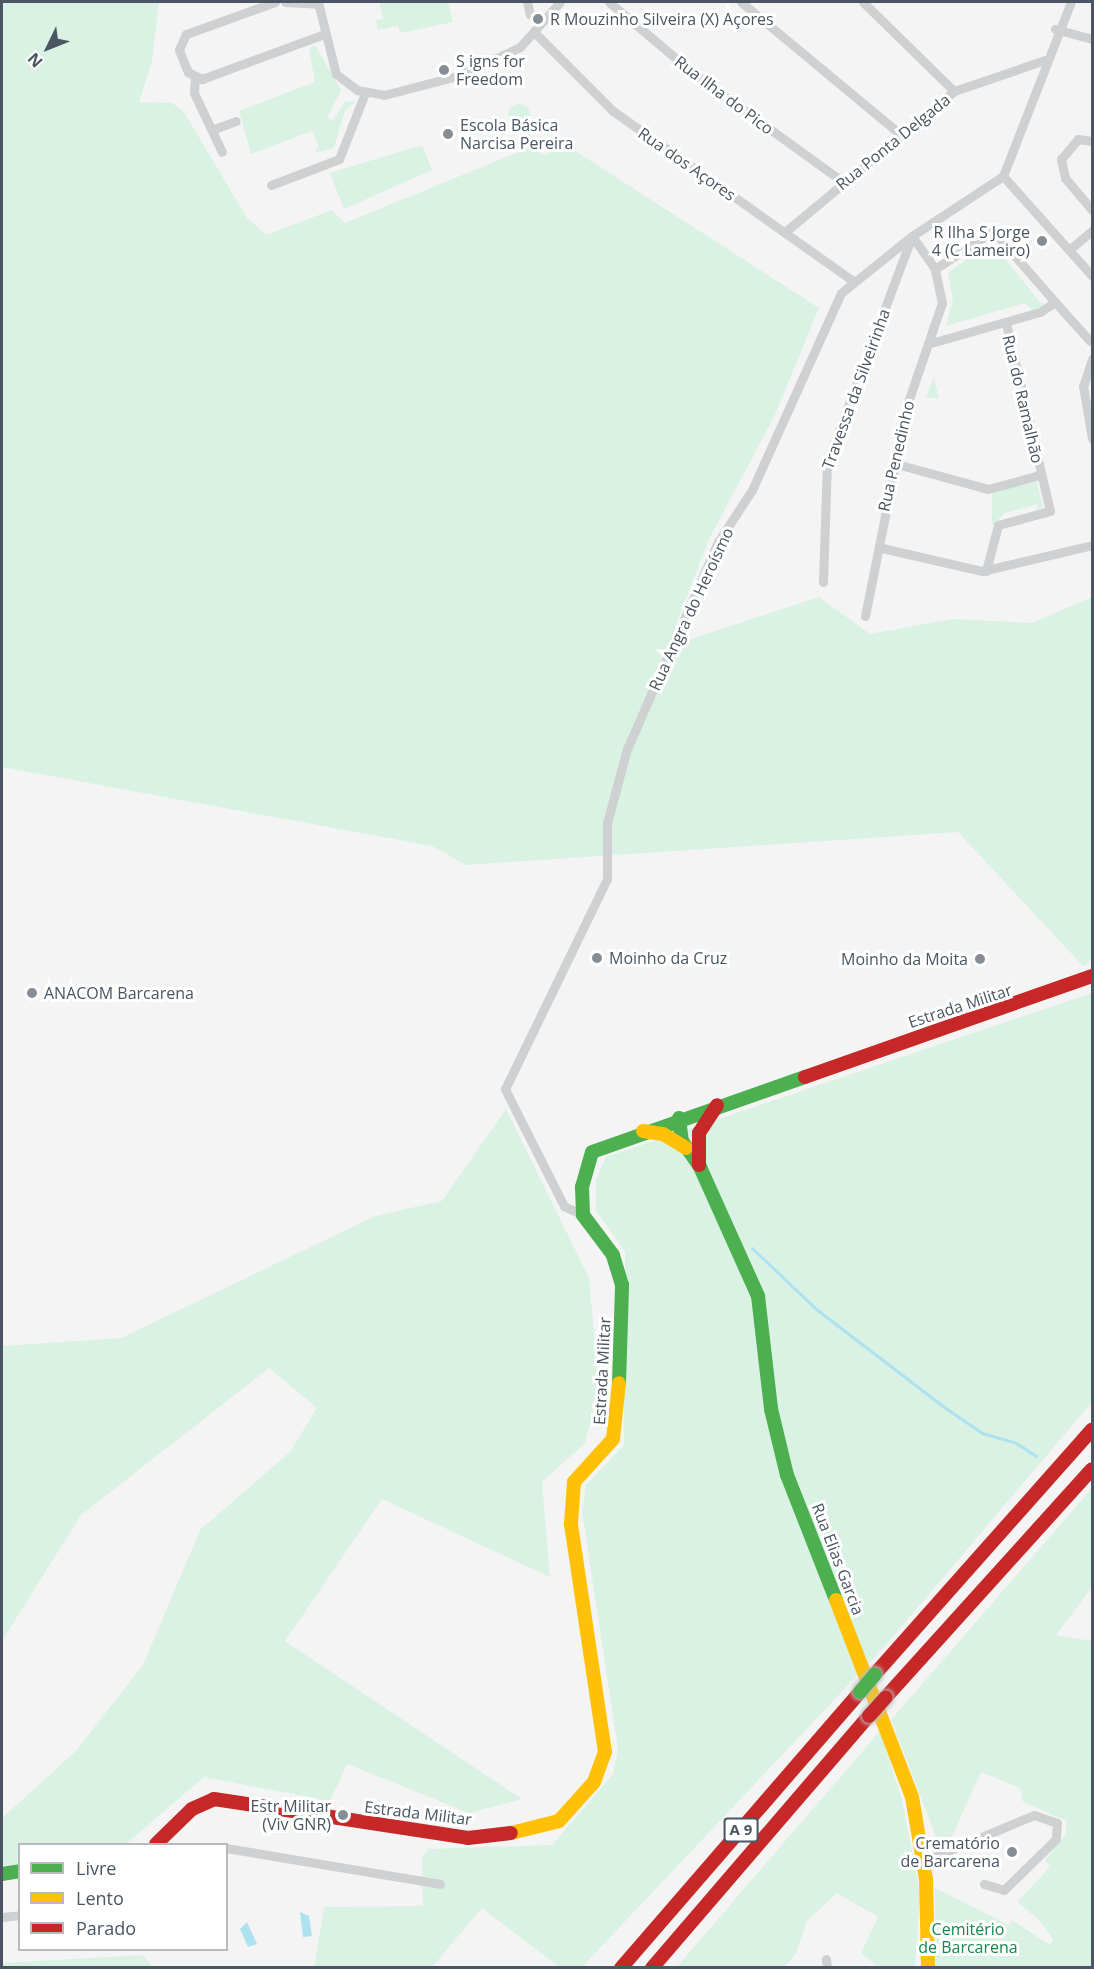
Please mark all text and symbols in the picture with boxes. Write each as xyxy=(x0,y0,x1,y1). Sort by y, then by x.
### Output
place label: R Mouzinho Silveira (X) Açores xyxy=(550,9,774,29)
marker: R Mouzinho Silveira (X) Açores xyxy=(531,12,545,26)
north arrow xyxy=(18,18,78,78)
text: N xyxy=(22,48,47,73)
place label: S igns for Freedom xyxy=(456,51,525,89)
street label: Rua Ilha do Pico xyxy=(671,52,777,138)
marker: S igns for Freedom xyxy=(437,63,451,77)
street label: Rua Ponta Delgada xyxy=(832,90,954,194)
place label: Escola Básica Narcisa Pereira xyxy=(460,115,573,153)
street label: Rua dos Açores xyxy=(635,123,739,205)
marker: Escola Básica Narcisa Pereira xyxy=(441,127,455,141)
place label: R Ilha S Jorge 4 (C Lameiro) xyxy=(932,222,1030,260)
marker: R Ilha S Jorge 4 (C Lameiro) xyxy=(1035,234,1049,248)
street label: Travessa da Silveirinha xyxy=(818,306,894,472)
street label: Rua do Ramalhão xyxy=(999,333,1047,465)
street label: Rua Penedinho xyxy=(874,399,918,513)
street label: Rua Angra do Heroísmo xyxy=(645,524,737,694)
place label: Moinho da Cruz xyxy=(609,948,727,968)
place label: Moinho da Moita xyxy=(841,949,968,969)
marker: Moinho da Cruz xyxy=(590,951,604,965)
marker: Moinho da Moita xyxy=(973,952,987,966)
street label: Estrada Militar xyxy=(906,980,1014,1032)
place label: ANACOM Barcarena xyxy=(44,983,194,1003)
marker: ANACOM Barcarena xyxy=(25,986,39,1000)
street label: Estrada Militar xyxy=(590,1317,614,1425)
street label: Rua Elias Garcia xyxy=(808,1500,868,1618)
place label: Estr Militar (Viv GNR) xyxy=(250,1796,331,1834)
street label: Estrada Militar xyxy=(363,1797,473,1829)
marker: Estr Militar (Viv GNR) xyxy=(336,1808,350,1822)
road number: A 9 xyxy=(723,1818,759,1842)
place label: Crematório de Barcarena xyxy=(901,1833,1000,1871)
legend xyxy=(18,1843,228,1951)
marker: Crematório de Barcarena xyxy=(1005,1845,1019,1859)
text: Livre xyxy=(76,1856,116,1880)
text: Lento xyxy=(76,1886,124,1910)
text: Parado xyxy=(76,1916,136,1940)
park label: Cemitério de Barcarena xyxy=(918,1919,1018,1957)

